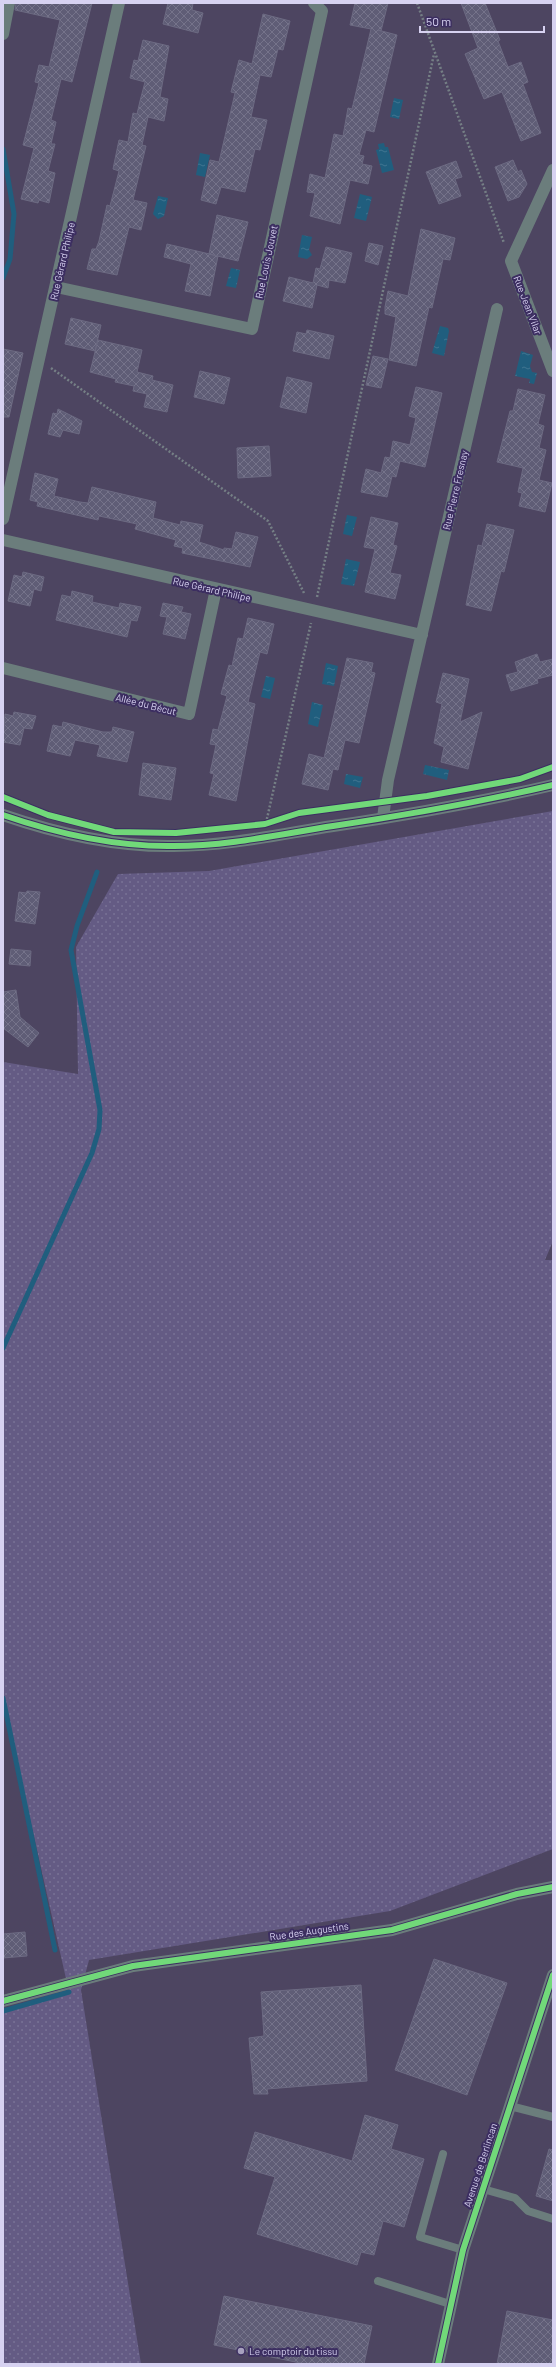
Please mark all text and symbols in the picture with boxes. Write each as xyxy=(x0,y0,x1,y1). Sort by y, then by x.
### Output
scale bar xyxy=(420,8,544,34)
text: 50 m xyxy=(426,14,451,28)
street label: Rue Gérard Philipe xyxy=(47,221,77,301)
street label: Rue Louis Jouvet xyxy=(252,224,280,300)
street label: Rue Jean Vilar xyxy=(511,274,545,336)
street label: Rue Pierre Fresnay xyxy=(440,449,470,531)
street label: Rue Gérard Philipe xyxy=(172,574,252,604)
street label: Allée du Bécut xyxy=(114,691,178,717)
street label: Rue des Augustins xyxy=(269,1919,349,1942)
street label: Avenue de Berlincan xyxy=(461,2121,499,2209)
place label: Le comptoir du tissu xyxy=(249,2345,337,2357)
marker: Le comptoir du tissu xyxy=(236,2346,246,2356)

